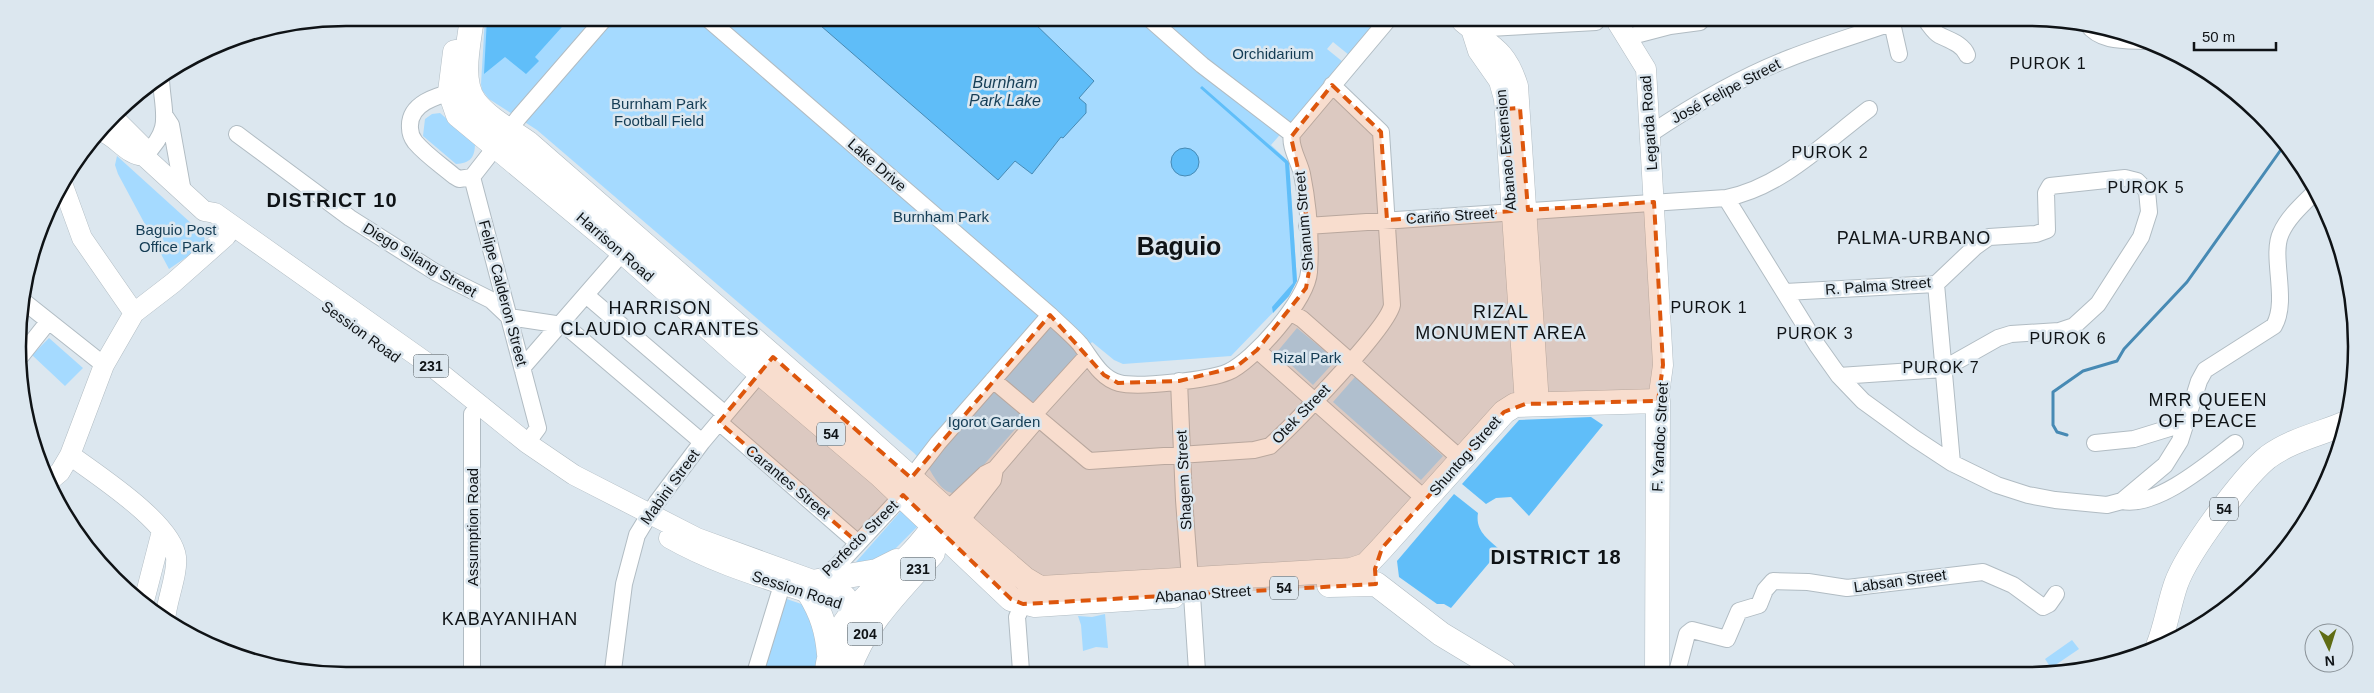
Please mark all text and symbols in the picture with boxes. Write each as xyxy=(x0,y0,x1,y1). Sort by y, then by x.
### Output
scale bar xyxy=(2194,20,2276,52)
text: 50 m xyxy=(2202,28,2235,45)
park label: Orchidarium xyxy=(1232,45,1314,62)
street label: José Felipe Street xyxy=(1668,54,1784,126)
district label: PUROK 1 xyxy=(2009,55,2087,72)
water label: Burnham Park Lake xyxy=(969,74,1041,109)
street label: Legarda Road xyxy=(1637,75,1660,171)
street label: Abanao Extension xyxy=(1492,89,1519,211)
park label: Burnham Park Football Field xyxy=(611,95,707,129)
street label: Lake Drive xyxy=(845,135,910,195)
district label: PUROK 2 xyxy=(1791,144,1869,161)
street label: Shanum Street xyxy=(1291,170,1316,272)
district label: PUROK 5 xyxy=(2107,179,2185,196)
district label: DISTRICT 10 xyxy=(266,189,398,211)
street label: Cariño Street xyxy=(1405,204,1495,227)
street label: Harrison Road xyxy=(573,208,657,285)
park label: Burnham Park xyxy=(893,208,989,225)
street label: Felipe Calderon Street xyxy=(476,218,531,368)
street label: Diego Silang Street xyxy=(360,219,481,301)
park label: Baguio Post Office Park xyxy=(136,221,217,255)
district label: PALMA-URBANO xyxy=(1837,228,1991,248)
district label: Baguio xyxy=(1137,232,1221,260)
street label: R. Palma Street xyxy=(1825,273,1932,298)
street label: Session Road xyxy=(319,297,404,366)
district label: HARRISON CLAUDIO CARANTES xyxy=(560,298,760,339)
district label: PUROK 1 xyxy=(1670,299,1748,316)
district label: RIZAL MONUMENT AREA xyxy=(1415,302,1587,343)
district label: PUROK 3 xyxy=(1776,325,1854,342)
district label: PUROK 6 xyxy=(2029,330,2107,347)
park label: Rizal Park xyxy=(1273,349,1342,366)
road number: 231 xyxy=(414,354,448,378)
district label: PUROK 7 xyxy=(1902,359,1980,376)
street label: Otek Street xyxy=(1268,380,1334,447)
street label: F. Yandoc Street xyxy=(1648,381,1671,492)
district label: MRR QUEEN OF PEACE xyxy=(2148,390,2268,431)
street label: Shuntog Street xyxy=(1425,412,1504,499)
park label: Igorot Garden xyxy=(948,413,1040,430)
road number: 54 xyxy=(817,422,845,446)
street label: Shagem Street xyxy=(1172,429,1195,530)
street label: Carantes Street xyxy=(743,441,835,522)
street label: Mabini Street xyxy=(637,445,703,527)
street label: Assumption Road xyxy=(464,468,481,586)
street label: Perfecto Street xyxy=(818,496,902,579)
road number: 54 xyxy=(2210,498,2238,520)
district label: DISTRICT 18 xyxy=(1490,546,1622,568)
road number: 231 xyxy=(900,558,936,580)
street label: Labsan Street xyxy=(1852,565,1948,595)
street label: Session Road xyxy=(750,567,844,612)
road number: 54 xyxy=(1270,576,1298,600)
street label: Abanao Street xyxy=(1155,582,1252,605)
district label: KABAYANIHAN xyxy=(442,609,578,629)
road number: 204 xyxy=(848,622,882,646)
north arrow xyxy=(2304,623,2354,673)
text: N xyxy=(2324,653,2336,669)

